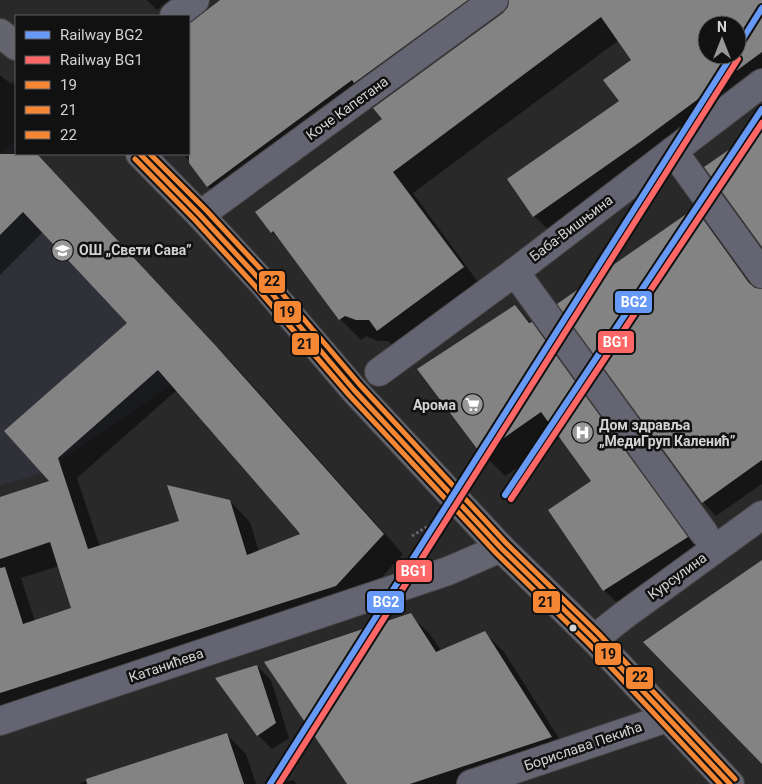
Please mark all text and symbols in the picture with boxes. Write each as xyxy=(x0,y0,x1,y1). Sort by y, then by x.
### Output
legend xyxy=(15,15,190,155)
north arrow xyxy=(697,15,747,65)
text: N xyxy=(717,19,727,35)
text: Railway BG2 xyxy=(60,26,143,44)
text: Railway BG1 xyxy=(60,51,143,69)
street label: Коче Капетана xyxy=(303,73,391,143)
text: 19 xyxy=(60,76,77,94)
text: 21 xyxy=(60,101,77,119)
text: 22 xyxy=(60,126,77,144)
street label: Баба-Вишњина xyxy=(526,192,616,264)
school or university icon: ОШ „Свети Сава” xyxy=(51,238,75,262)
place label: ОШ „Свети Сава” xyxy=(79,242,192,258)
line badge: 22 xyxy=(258,270,286,294)
text: 22 xyxy=(264,273,280,289)
line badge: BG2 xyxy=(614,290,653,314)
text: BG2 xyxy=(621,294,647,310)
line badge: 19 xyxy=(273,300,302,324)
text: 19 xyxy=(279,304,295,320)
line badge: BG1 xyxy=(597,330,635,354)
line badge: 21 xyxy=(291,332,320,356)
text: BG1 xyxy=(603,334,629,350)
text: 21 xyxy=(297,336,313,352)
supermarket icon: Арома xyxy=(460,393,484,417)
place label: Арома xyxy=(413,397,456,413)
place label: Дом здравља „МедиГруп Каленић” xyxy=(599,417,736,449)
hospital icon: Дом здравља „МедиГруп Каленић” xyxy=(571,421,595,445)
street label: Курсулина xyxy=(644,549,710,603)
line badge: BG1 xyxy=(395,559,433,583)
text: BG1 xyxy=(401,563,427,579)
line badge: BG2 xyxy=(366,590,405,614)
line badge: 21 xyxy=(532,590,561,614)
text: BG2 xyxy=(373,594,399,610)
text: 21 xyxy=(538,594,554,610)
unlabelled marker xyxy=(568,623,578,633)
line badge: 19 xyxy=(594,642,622,666)
street label: Катанићева xyxy=(127,645,205,685)
text: 19 xyxy=(600,646,616,662)
line badge: 22 xyxy=(625,666,654,690)
text: 22 xyxy=(632,669,648,685)
street label: Борислава Пекића xyxy=(522,718,644,774)

